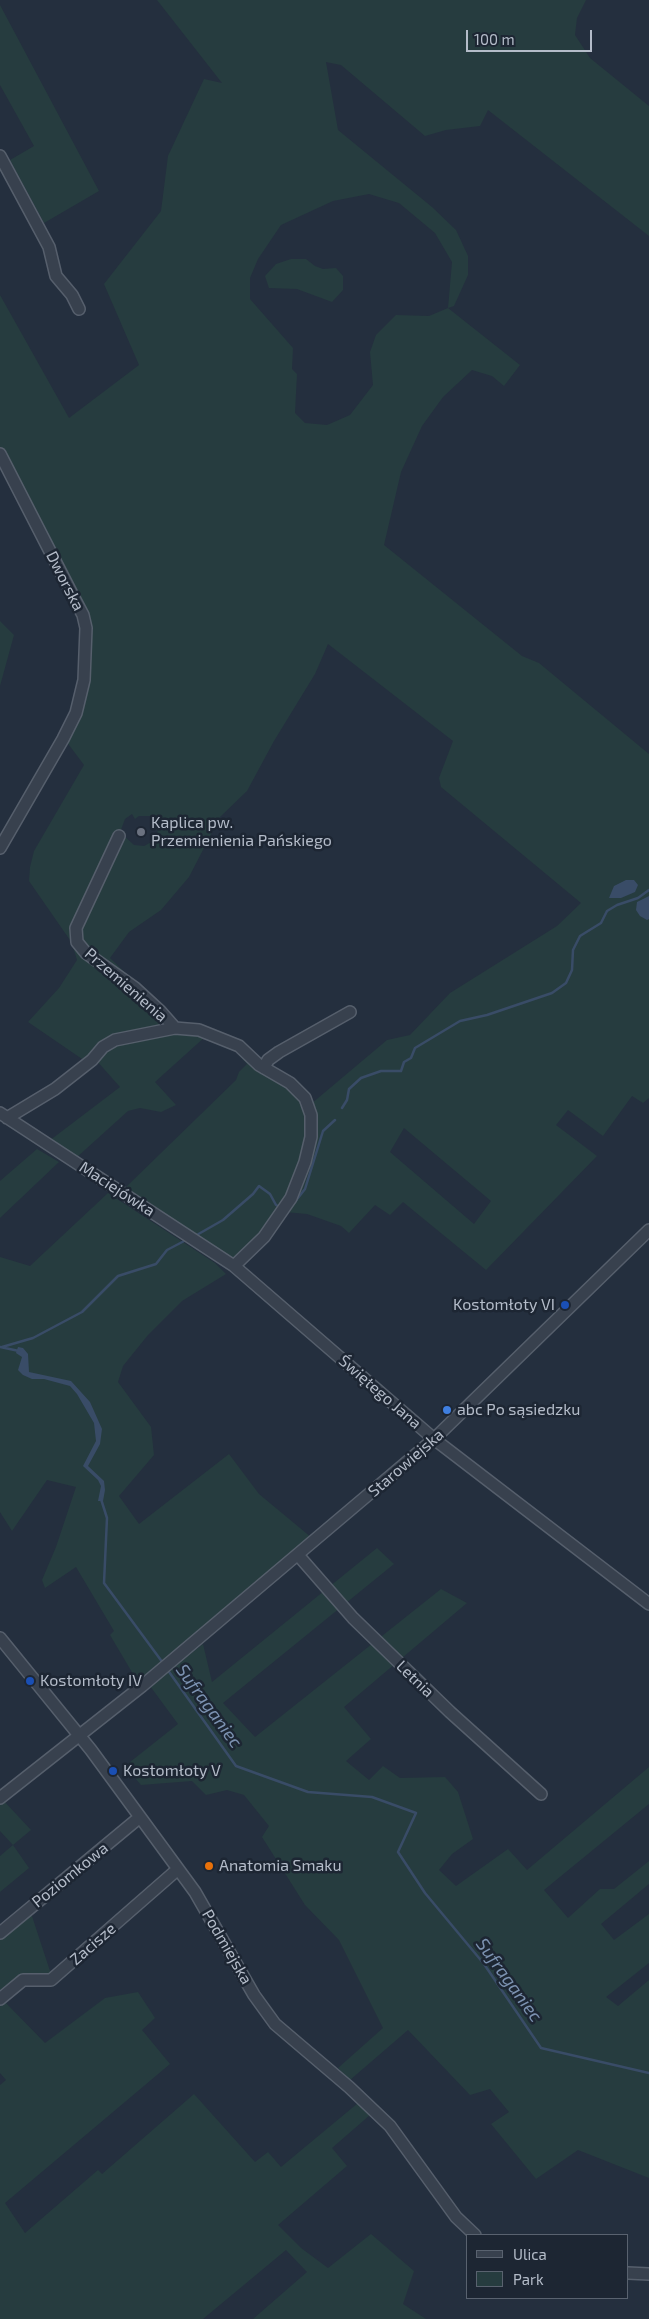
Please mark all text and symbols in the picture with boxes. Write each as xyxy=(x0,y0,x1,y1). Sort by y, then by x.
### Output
scale bar xyxy=(469,20,595,52)
text: 100 m xyxy=(474,30,515,48)
street label: Dworska xyxy=(42,548,88,614)
place label: Kaplica pw. Przemienienia Pańskiego xyxy=(151,813,332,851)
marker: Kaplica pw. Przemienienia Pańskiego xyxy=(135,826,147,838)
street label: Przemienienia xyxy=(81,944,171,1026)
street label: Maciejówka xyxy=(76,1157,158,1221)
place label: Kostomłoty VI xyxy=(453,1295,555,1315)
marker: Kostomłoty VI xyxy=(559,1299,571,1311)
street label: Świętego Jana xyxy=(335,1351,425,1433)
place label: abc Po sąsiedzku xyxy=(457,1400,580,1420)
marker: abc Po sąsiedzku xyxy=(441,1404,453,1416)
street label: Starowiejska xyxy=(364,1425,448,1501)
street label: Letnia xyxy=(392,1656,438,1702)
water label: Sufraganiec xyxy=(171,1660,247,1752)
place label: Kostomłoty IV xyxy=(40,1671,142,1691)
marker: Kostomłoty IV xyxy=(24,1675,36,1687)
place label: Kostomłoty V xyxy=(123,1761,221,1781)
marker: Kostomłoty V xyxy=(107,1765,119,1777)
street label: Poziomkowa xyxy=(28,1838,112,1912)
place label: Anatomia Smaku xyxy=(219,1856,342,1876)
marker: Anatomia Smaku xyxy=(203,1860,215,1872)
street label: Podmiejska xyxy=(198,1906,256,1988)
street label: Zacisze xyxy=(66,1919,120,1969)
water label: Sufraganiec xyxy=(471,1934,547,2026)
legend xyxy=(467,2234,629,2299)
text: Ulica xyxy=(513,2245,547,2263)
text: Park xyxy=(513,2270,544,2288)

